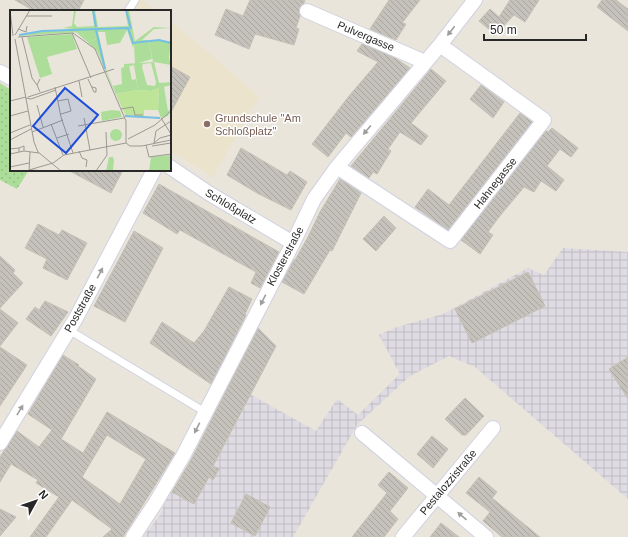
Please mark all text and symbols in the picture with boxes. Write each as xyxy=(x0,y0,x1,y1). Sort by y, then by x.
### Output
inset map xyxy=(10,10,171,171)
scale bar xyxy=(484,16,586,42)
street label: Pulvergasse xyxy=(336,19,396,53)
text: 50 m xyxy=(490,23,517,37)
one-way arrow xyxy=(447,25,455,36)
place label: Grundschule "Am Schloßplatz" xyxy=(215,112,301,137)
marker: Grundschule "Am Schloßplatz" xyxy=(202,119,212,129)
one-way arrow xyxy=(363,125,372,136)
street label: Hahnegasse xyxy=(471,155,519,211)
street label: Schloßplatz xyxy=(203,186,259,226)
street label: Klosterstraße xyxy=(264,224,306,288)
one-way arrow xyxy=(96,267,103,279)
street label: Poststraße xyxy=(62,282,98,334)
one-way arrow xyxy=(260,294,266,305)
one-way arrow xyxy=(17,404,24,416)
one-way arrow xyxy=(194,422,200,433)
street label: Pestalozzistraße xyxy=(417,447,479,517)
north arrow xyxy=(16,481,56,521)
text: N xyxy=(37,488,51,502)
one-way arrow xyxy=(456,512,467,521)

